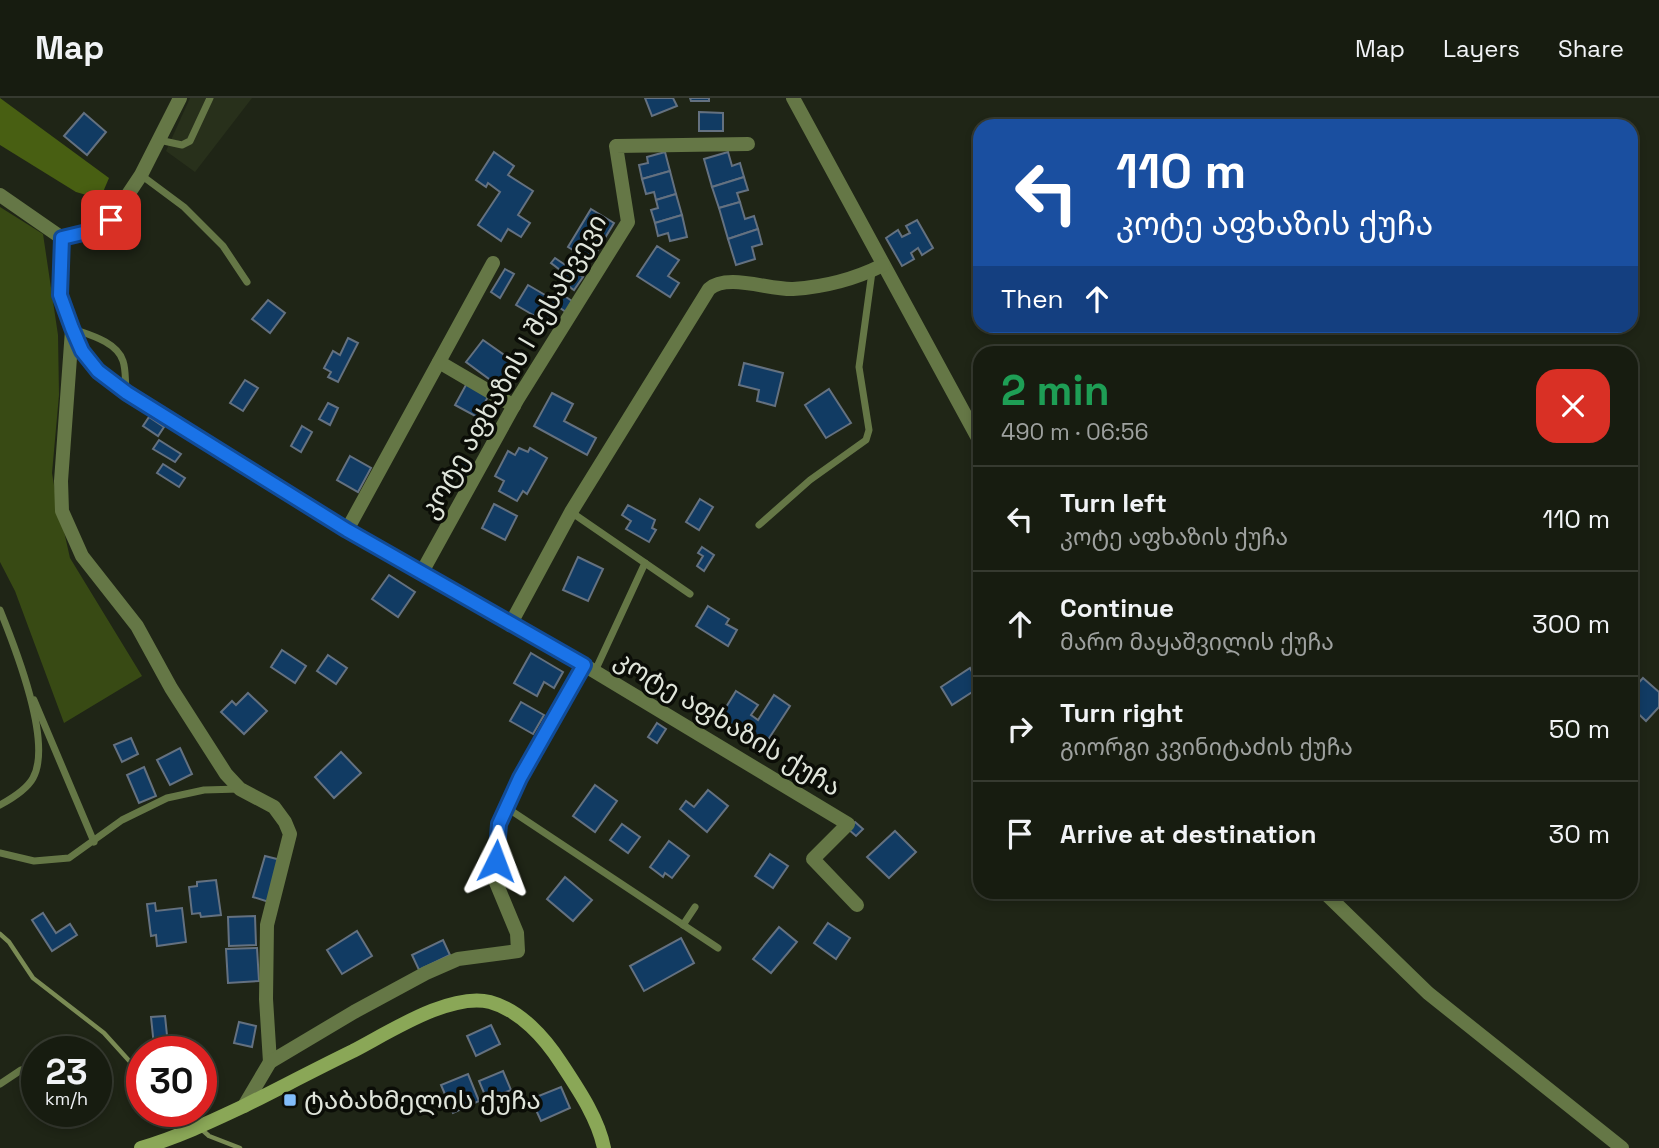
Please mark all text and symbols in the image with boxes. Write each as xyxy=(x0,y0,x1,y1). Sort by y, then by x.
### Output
text: Map xyxy=(35,27,104,69)
text: Map xyxy=(1355,33,1405,64)
text: Layers xyxy=(1443,33,1520,64)
text: Share xyxy=(1558,33,1624,64)
text: 110 m xyxy=(1116,140,1246,202)
icon: left xyxy=(1001,147,1092,238)
pin xyxy=(81,190,141,250)
icon: arrive xyxy=(92,201,130,239)
text: კოტე აფხაზის ქუჩა xyxy=(1116,204,1433,244)
street label: კოტე აფხაზის I შესახვევი xyxy=(412,208,614,524)
icon: ahead xyxy=(1078,280,1116,318)
text: Then xyxy=(1001,282,1064,316)
text: 2 min xyxy=(1001,364,1110,417)
button: close xyxy=(1536,369,1610,443)
text: 490 m · 06:56 xyxy=(1001,417,1149,447)
text: Turn left xyxy=(1060,486,1167,520)
icon: left xyxy=(1001,500,1039,538)
text: 110 m xyxy=(1543,502,1610,536)
text: კოტე აფხაზის ქუჩა xyxy=(1060,522,1288,552)
text: Continue xyxy=(1060,591,1174,625)
icon: ahead xyxy=(1001,605,1039,643)
text: 300 m xyxy=(1532,607,1610,641)
text: მარო მაყაშვილის ქუჩა xyxy=(1060,627,1334,657)
street label: კოტე აფხაზის ქუჩა xyxy=(609,642,847,804)
text: Turn right xyxy=(1060,696,1184,730)
icon: right xyxy=(1001,710,1039,748)
text: 50 m xyxy=(1549,712,1610,746)
text: გიორგი კვინიტაძის ქუჩა xyxy=(1060,732,1353,762)
icon: arrive xyxy=(1001,815,1039,853)
text: Arrive at destination xyxy=(1060,817,1317,851)
text: 30 m xyxy=(1549,817,1610,851)
position arrow xyxy=(459,824,533,898)
speed limit sign: 30 xyxy=(126,1036,217,1127)
text: 23 xyxy=(45,1050,88,1094)
place label: ტაბახმელის ქუჩა xyxy=(304,1083,541,1117)
text: km/h xyxy=(45,1087,88,1110)
marker: ტაბახმელის ქუჩა xyxy=(282,1092,298,1108)

